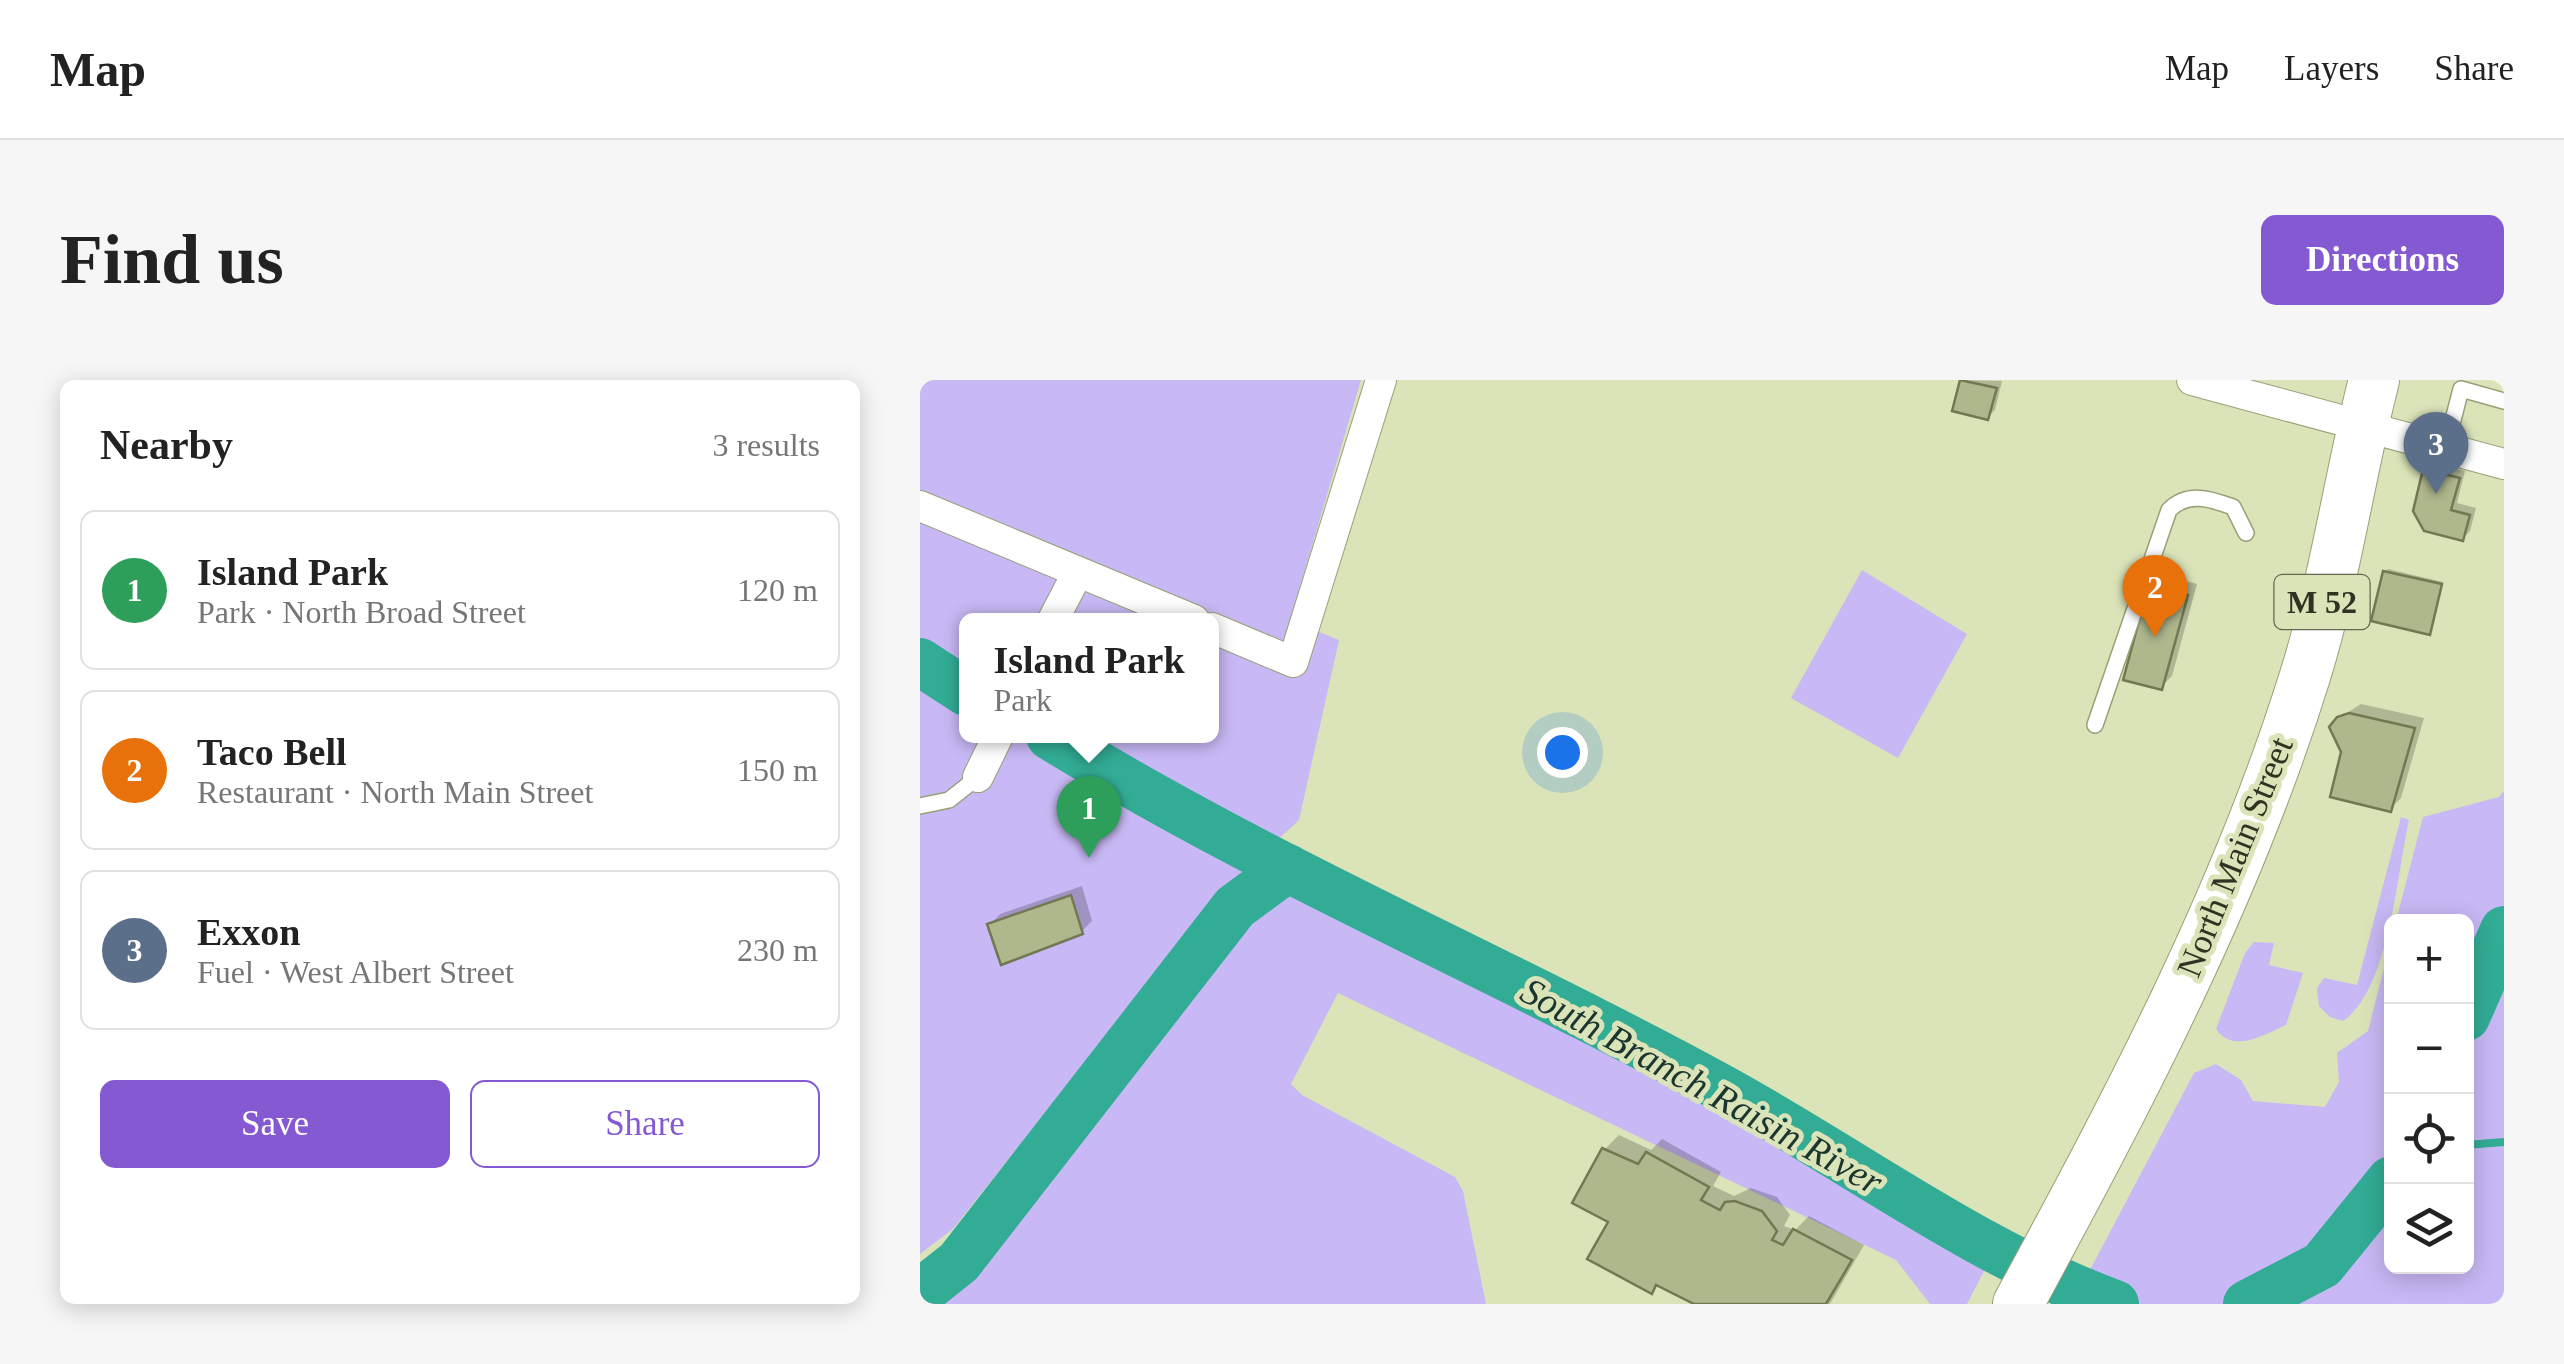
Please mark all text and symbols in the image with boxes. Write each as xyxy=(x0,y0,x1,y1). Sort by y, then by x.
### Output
text: Map xyxy=(50,43,146,96)
text: Map xyxy=(2165,49,2229,88)
text: Layers xyxy=(2284,49,2379,88)
text: Share xyxy=(2434,49,2514,88)
button: Directions xyxy=(2261,215,2504,305)
text: Find us xyxy=(60,221,284,298)
pin: 3 xyxy=(2404,412,2468,494)
text: Nearby xyxy=(100,422,233,468)
text: 3 results xyxy=(712,427,820,463)
text: Island Park xyxy=(197,551,388,593)
pin: 2 xyxy=(2122,554,2188,637)
text: 1 xyxy=(127,572,143,608)
text: 120 m xyxy=(737,572,818,608)
road number: M 52 xyxy=(2274,575,2370,629)
text: Park · North Broad Street xyxy=(197,594,526,630)
popup xyxy=(959,613,1219,743)
text: Island Park xyxy=(993,639,1185,681)
text: Park xyxy=(993,682,1052,718)
your location xyxy=(1537,727,1588,778)
text: Taco Bell xyxy=(197,731,347,773)
street label: North Main Street xyxy=(2169,731,2301,982)
text: 2 xyxy=(127,752,143,788)
text: 150 m xyxy=(737,752,818,788)
text: Restaurant · North Main Street xyxy=(197,774,593,810)
pin: 1 xyxy=(1056,776,1122,858)
text: Exxon xyxy=(197,911,300,953)
map controls xyxy=(2384,914,2474,1274)
button: + xyxy=(2384,914,2474,1004)
text: 3 xyxy=(127,932,143,968)
text: 230 m xyxy=(737,932,818,968)
text: Fuel · West Albert Street xyxy=(197,954,514,990)
water label: South Branch Raisin River xyxy=(1514,969,1890,1203)
button: − xyxy=(2384,1004,2474,1094)
button: Save xyxy=(100,1080,450,1168)
button: Share xyxy=(470,1080,820,1168)
button: locate xyxy=(2384,1094,2474,1184)
button: layers xyxy=(2384,1184,2474,1274)

